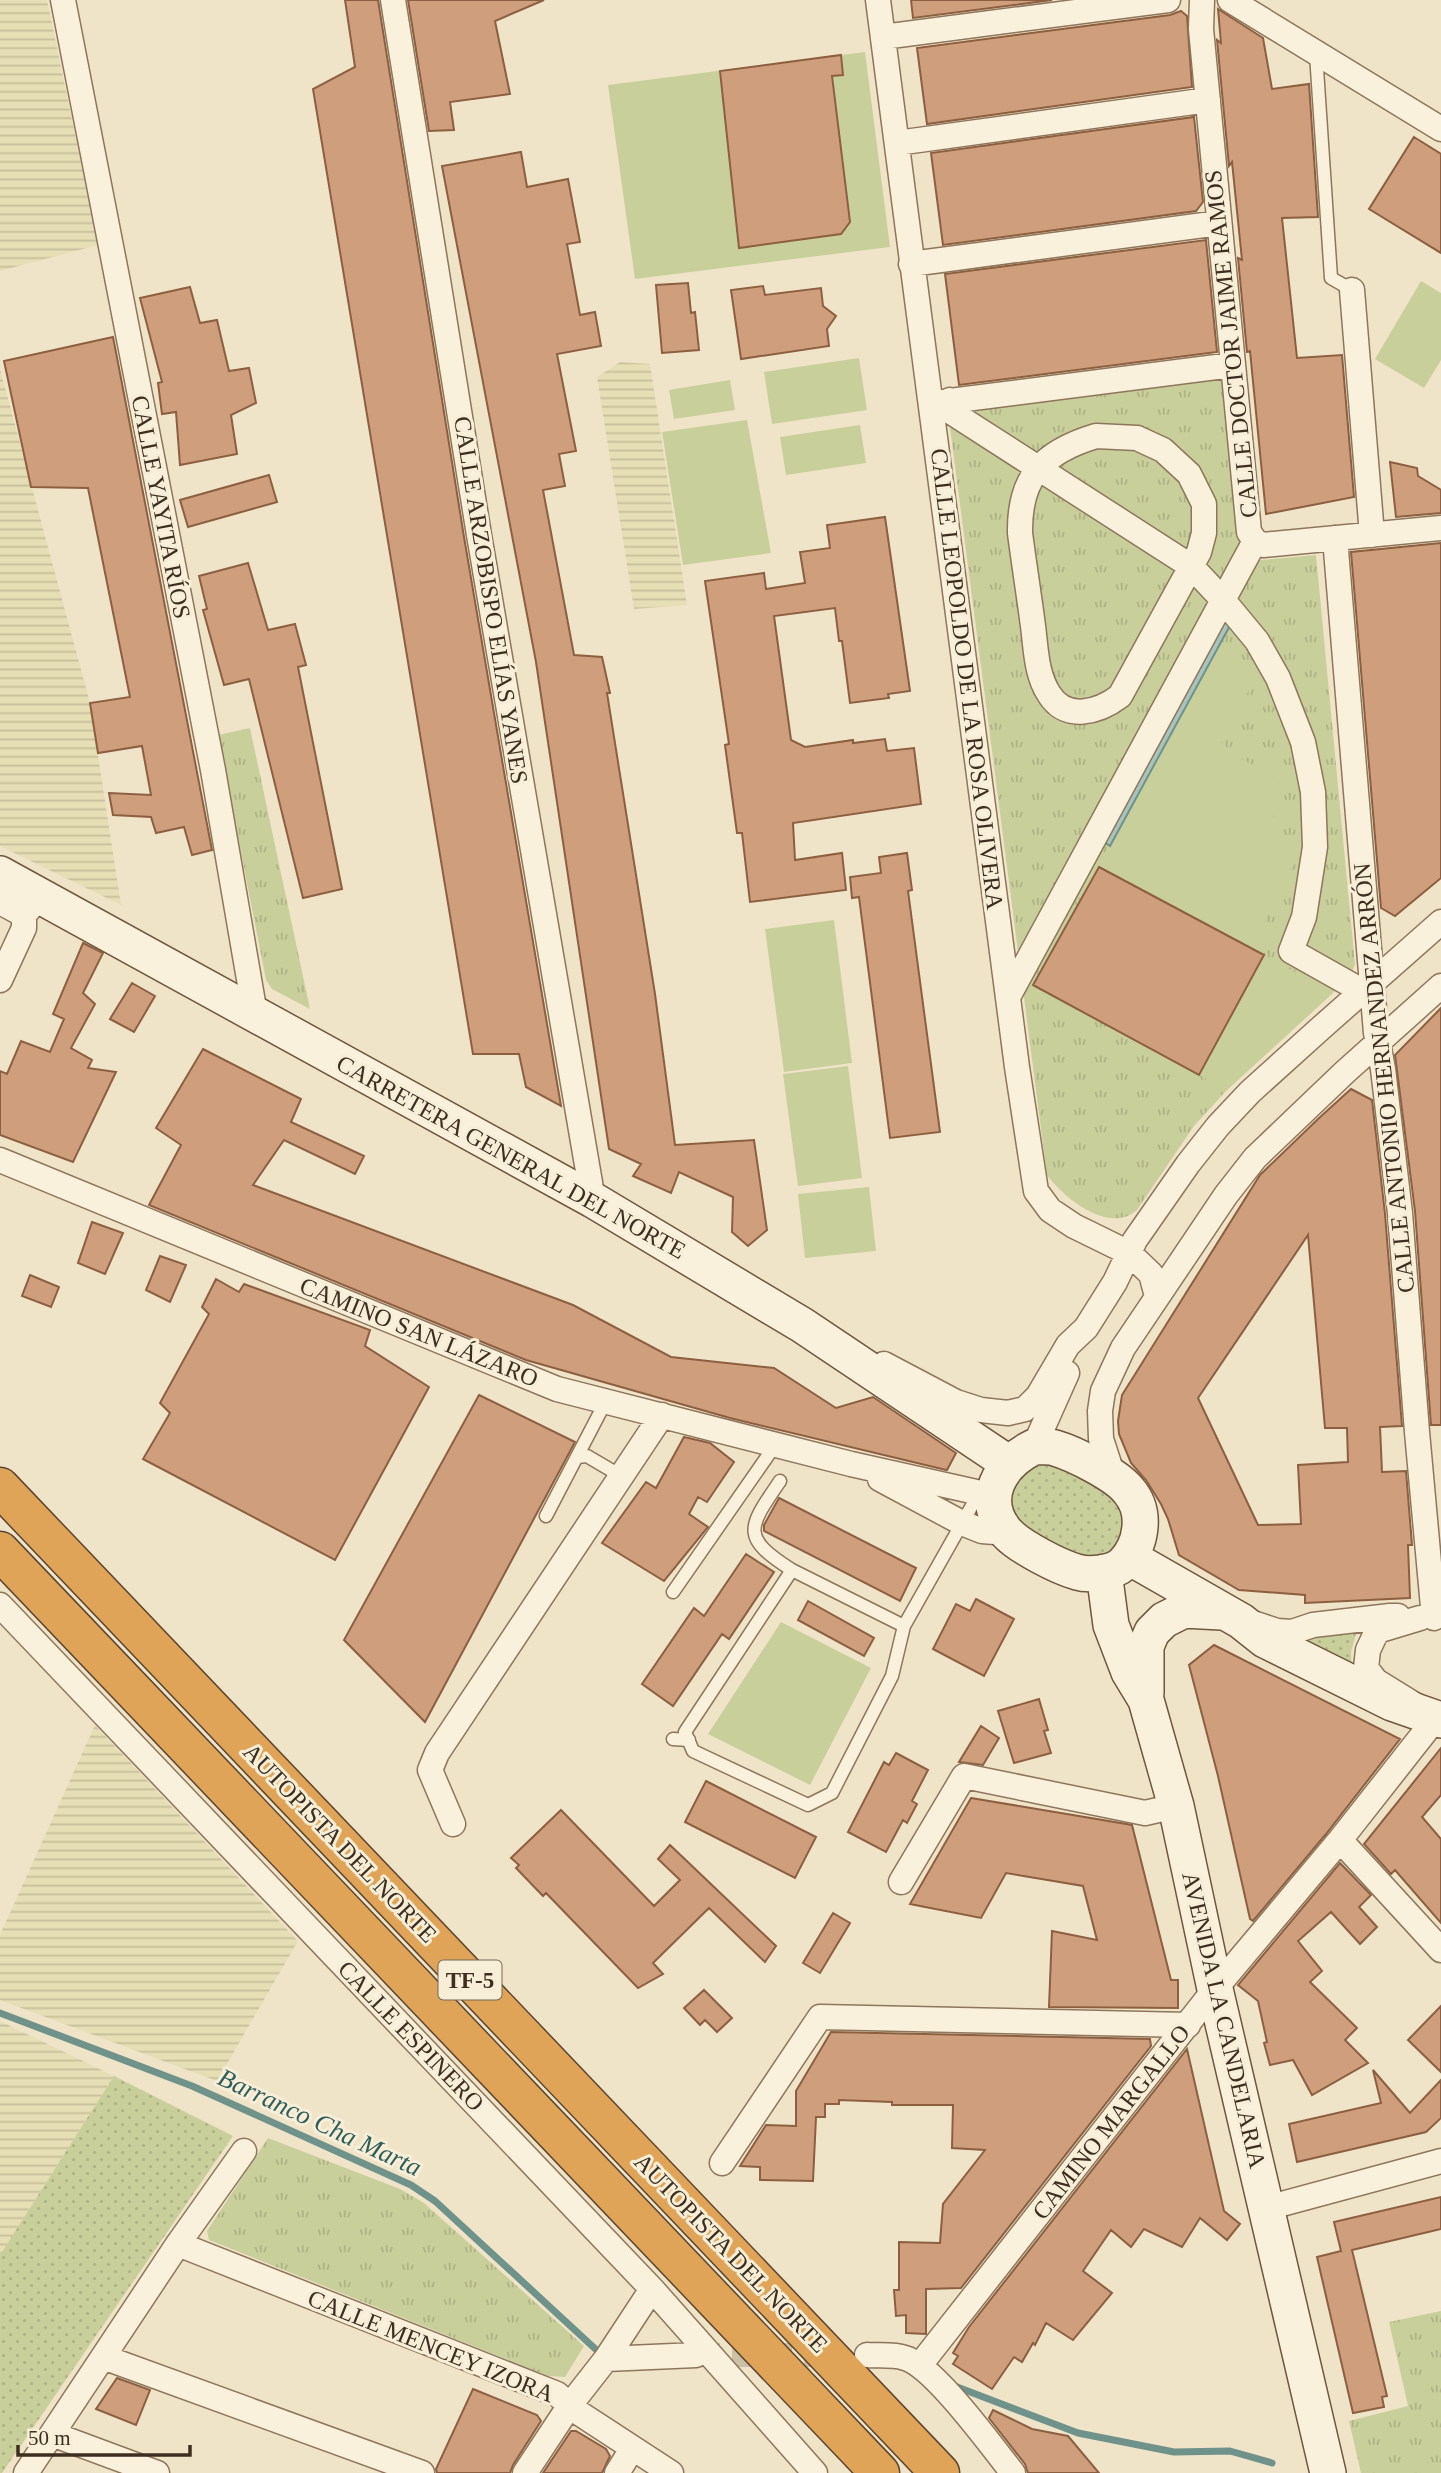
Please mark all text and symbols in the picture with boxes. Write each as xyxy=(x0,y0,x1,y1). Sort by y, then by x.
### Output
street label: CALLE DOCTOR JAIME RAMOS xyxy=(1200,169,1262,519)
street label: CALLE YAYITA RÍOS xyxy=(127,393,195,621)
street label: CALLE ARZOBISPO ELÍAS YANES xyxy=(449,414,533,786)
street label: CALLE LEOPOLDO DE LA ROSA OLIVERA xyxy=(926,447,1008,912)
street label: CALLE ANTONIO HERNANDEZ ARRÓN xyxy=(1348,862,1420,1294)
street label: CARRETERA GENERAL DEL NORTE xyxy=(332,1050,690,1264)
street label: CAMINO SAN LÁZARO xyxy=(296,1272,542,1392)
street label: AUTOPISTA DEL NORTE xyxy=(238,1738,442,1948)
street label: AVENIDA LA CANDELARIA xyxy=(1177,1869,1271,2171)
street label: CALLE ESPINERO xyxy=(333,1956,489,2116)
road number: TF-5 xyxy=(438,1960,502,1999)
street label: CAMINO MARGALLO xyxy=(1027,2020,1195,2224)
water label: Barranco Cha Marta xyxy=(214,2063,426,2182)
street label: AUTOPISTA DEL NORTE xyxy=(629,2148,833,2358)
street label: CALLE MENCEY IZORA xyxy=(304,2285,558,2408)
scale bar xyxy=(18,2414,189,2458)
text: 50 m xyxy=(28,2426,71,2450)

